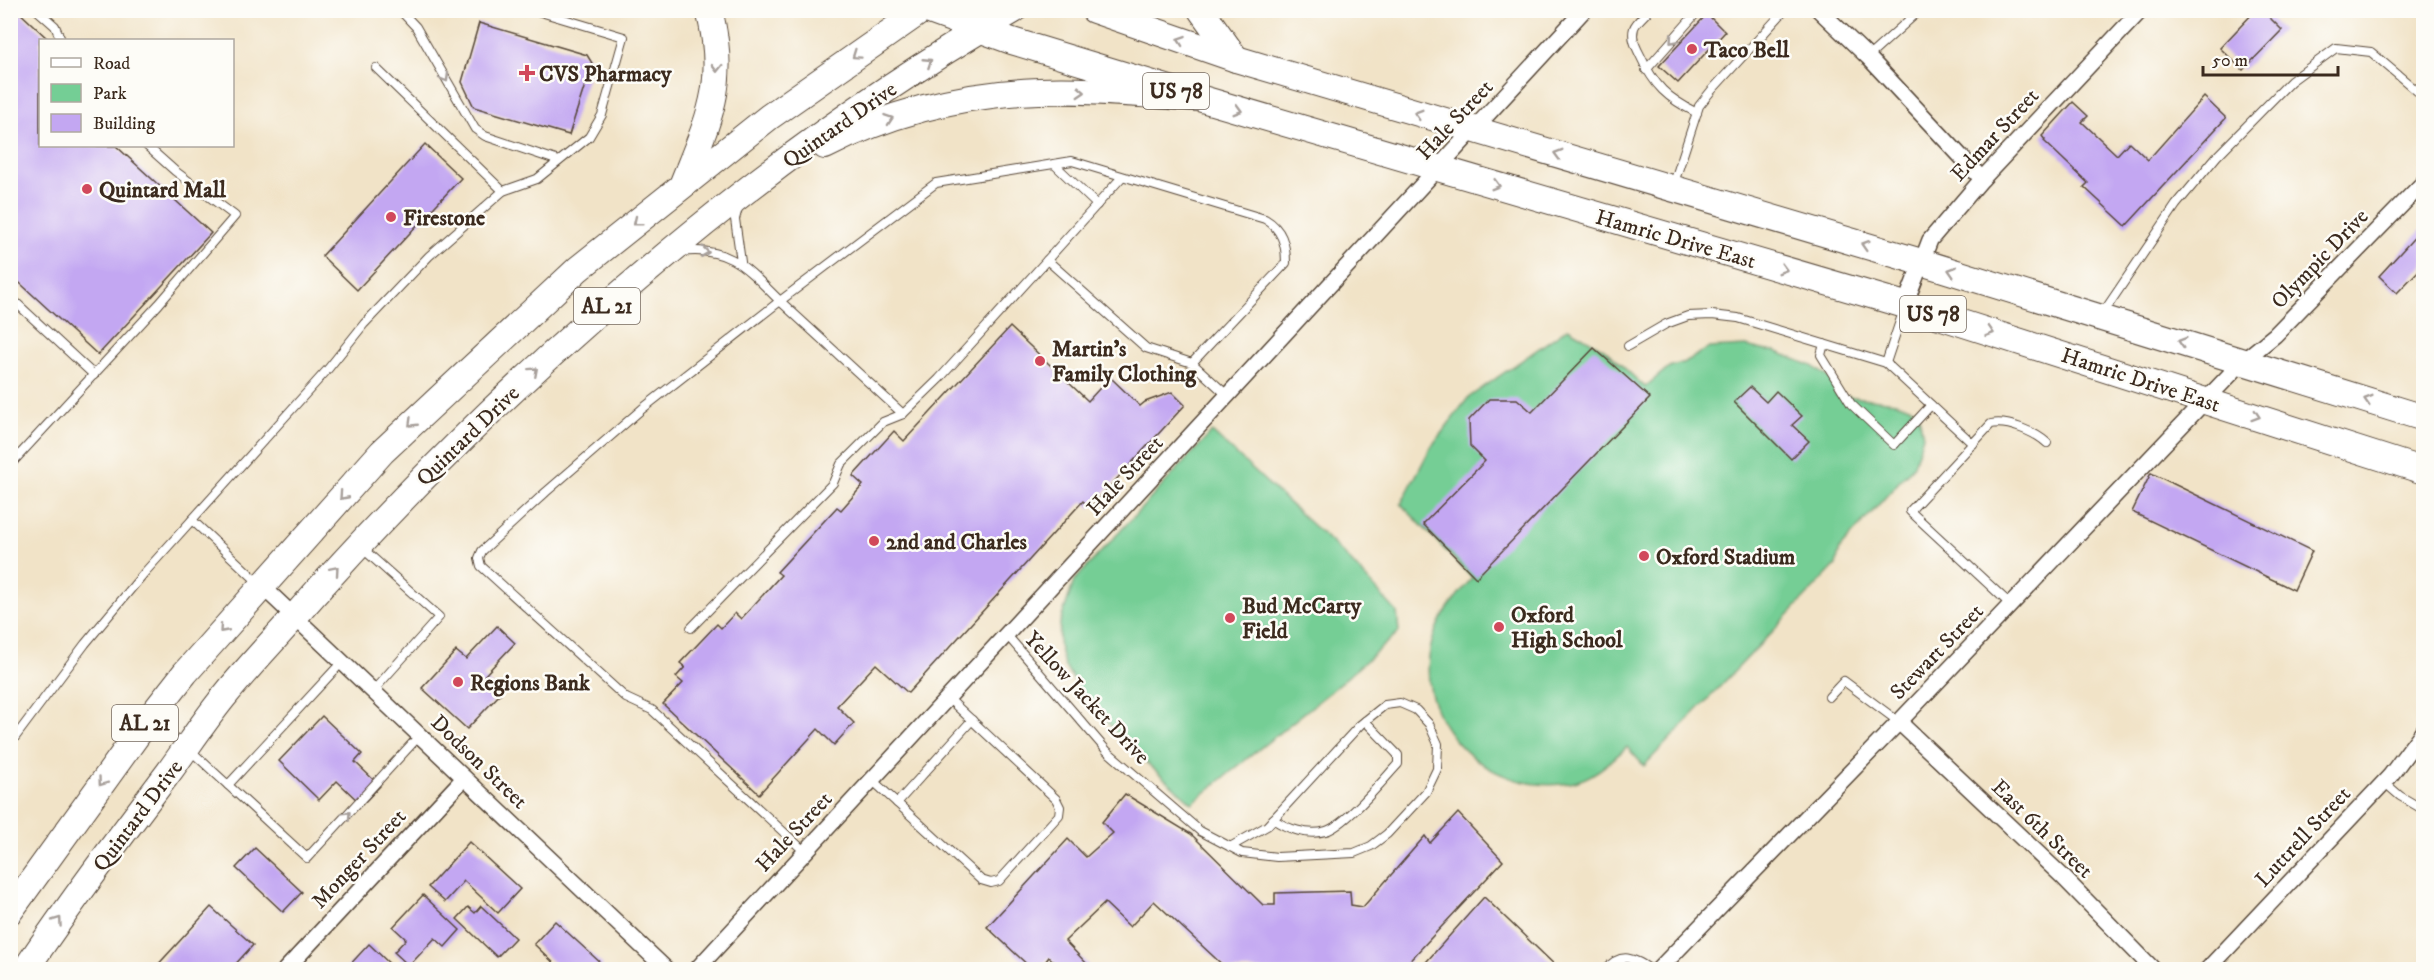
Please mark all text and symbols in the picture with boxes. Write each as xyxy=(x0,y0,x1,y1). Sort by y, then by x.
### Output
one-way arrow xyxy=(1669,33,1680,44)
one-way arrow xyxy=(1176,35,1187,47)
place label: Taco Bell xyxy=(1703,37,1790,64)
legend xyxy=(39,39,234,147)
scale bar xyxy=(2203,39,2338,77)
marker: Taco Bell xyxy=(1685,42,1699,56)
one-way arrow xyxy=(852,48,863,59)
text: 50 m xyxy=(2212,50,2248,72)
text: Road xyxy=(93,53,130,75)
one-way arrow xyxy=(921,58,932,69)
place label: CVS Pharmacy xyxy=(539,61,672,88)
one-way arrow xyxy=(711,64,723,73)
marker: CVS Pharmacy xyxy=(520,66,534,80)
one-way arrow xyxy=(438,72,449,82)
road number: US 78 xyxy=(1143,73,1209,109)
street label: Hale Street xyxy=(1411,74,1499,166)
street label: Quintard Drive xyxy=(778,76,902,174)
text: Park xyxy=(93,83,127,105)
street label: Edmar Street xyxy=(1945,83,2045,187)
one-way arrow xyxy=(1076,85,1085,98)
one-way arrow xyxy=(1232,102,1242,115)
one-way arrow xyxy=(1413,109,1424,121)
text: Building xyxy=(93,113,155,135)
one-way arrow xyxy=(883,113,894,126)
one-way arrow xyxy=(1553,149,1563,162)
place label: Quintard Mall xyxy=(99,177,226,204)
one-way arrow xyxy=(1490,178,1500,190)
marker: Quintard Mall xyxy=(80,182,94,196)
street label: Olympic Drive xyxy=(2266,203,2374,315)
street label: Hamric Drive East xyxy=(1592,204,1759,275)
place label: Firestone xyxy=(403,205,485,232)
marker: Firestone xyxy=(384,210,398,224)
one-way arrow xyxy=(632,214,643,225)
one-way arrow xyxy=(1860,240,1871,252)
one-way arrow xyxy=(701,245,710,258)
one-way arrow xyxy=(1778,262,1788,274)
one-way arrow xyxy=(1947,266,1958,278)
road number: AL 21 xyxy=(574,288,640,324)
road number: US 78 xyxy=(1900,296,1966,332)
one-way arrow xyxy=(1984,324,1995,337)
place label: Martin's Family Clothing xyxy=(1052,336,1197,388)
one-way arrow xyxy=(2177,337,2188,349)
street label: Hamric Drive East xyxy=(2058,342,2223,419)
marker: Martin's Family Clothing xyxy=(1033,354,1047,368)
one-way arrow xyxy=(527,367,538,378)
street label: Quintard Drive xyxy=(411,380,525,492)
one-way arrow xyxy=(2363,394,2374,407)
one-way arrow xyxy=(2250,409,2261,422)
one-way arrow xyxy=(408,416,418,427)
street label: Hale Street xyxy=(1081,430,1169,522)
one-way arrow xyxy=(339,489,350,500)
place label: 2nd and Charles xyxy=(886,529,1028,556)
marker: 2nd and Charles xyxy=(867,534,881,548)
place label: Oxford Stadium xyxy=(1656,544,1796,571)
marker: Oxford Stadium xyxy=(1637,549,1651,563)
one-way arrow xyxy=(328,566,339,577)
place label: Bud McCarty Field xyxy=(1242,593,1362,645)
street label: Stewart Street xyxy=(1885,598,1990,706)
place label: Oxford High School xyxy=(1511,602,1623,654)
marker: Bud McCarty Field xyxy=(1223,611,1237,625)
marker: Oxford High School xyxy=(1492,620,1506,634)
one-way arrow xyxy=(219,622,230,633)
street label: Yellow Jacket Drive xyxy=(1018,626,1155,770)
place label: Regions Bank xyxy=(470,670,591,697)
marker: Regions Bank xyxy=(451,675,465,689)
road number: AL 21 xyxy=(112,705,178,741)
street label: Dodson Street xyxy=(425,709,533,815)
street label: Quintard Drive xyxy=(87,755,189,877)
street label: East 6th Street xyxy=(1986,774,2098,884)
one-way arrow xyxy=(99,776,110,787)
street label: Luttrell Street xyxy=(2250,781,2357,893)
street label: Hale Street xyxy=(750,786,838,878)
street label: Monger Street xyxy=(306,803,412,915)
one-way arrow xyxy=(340,811,351,821)
one-way arrow xyxy=(51,917,62,928)

